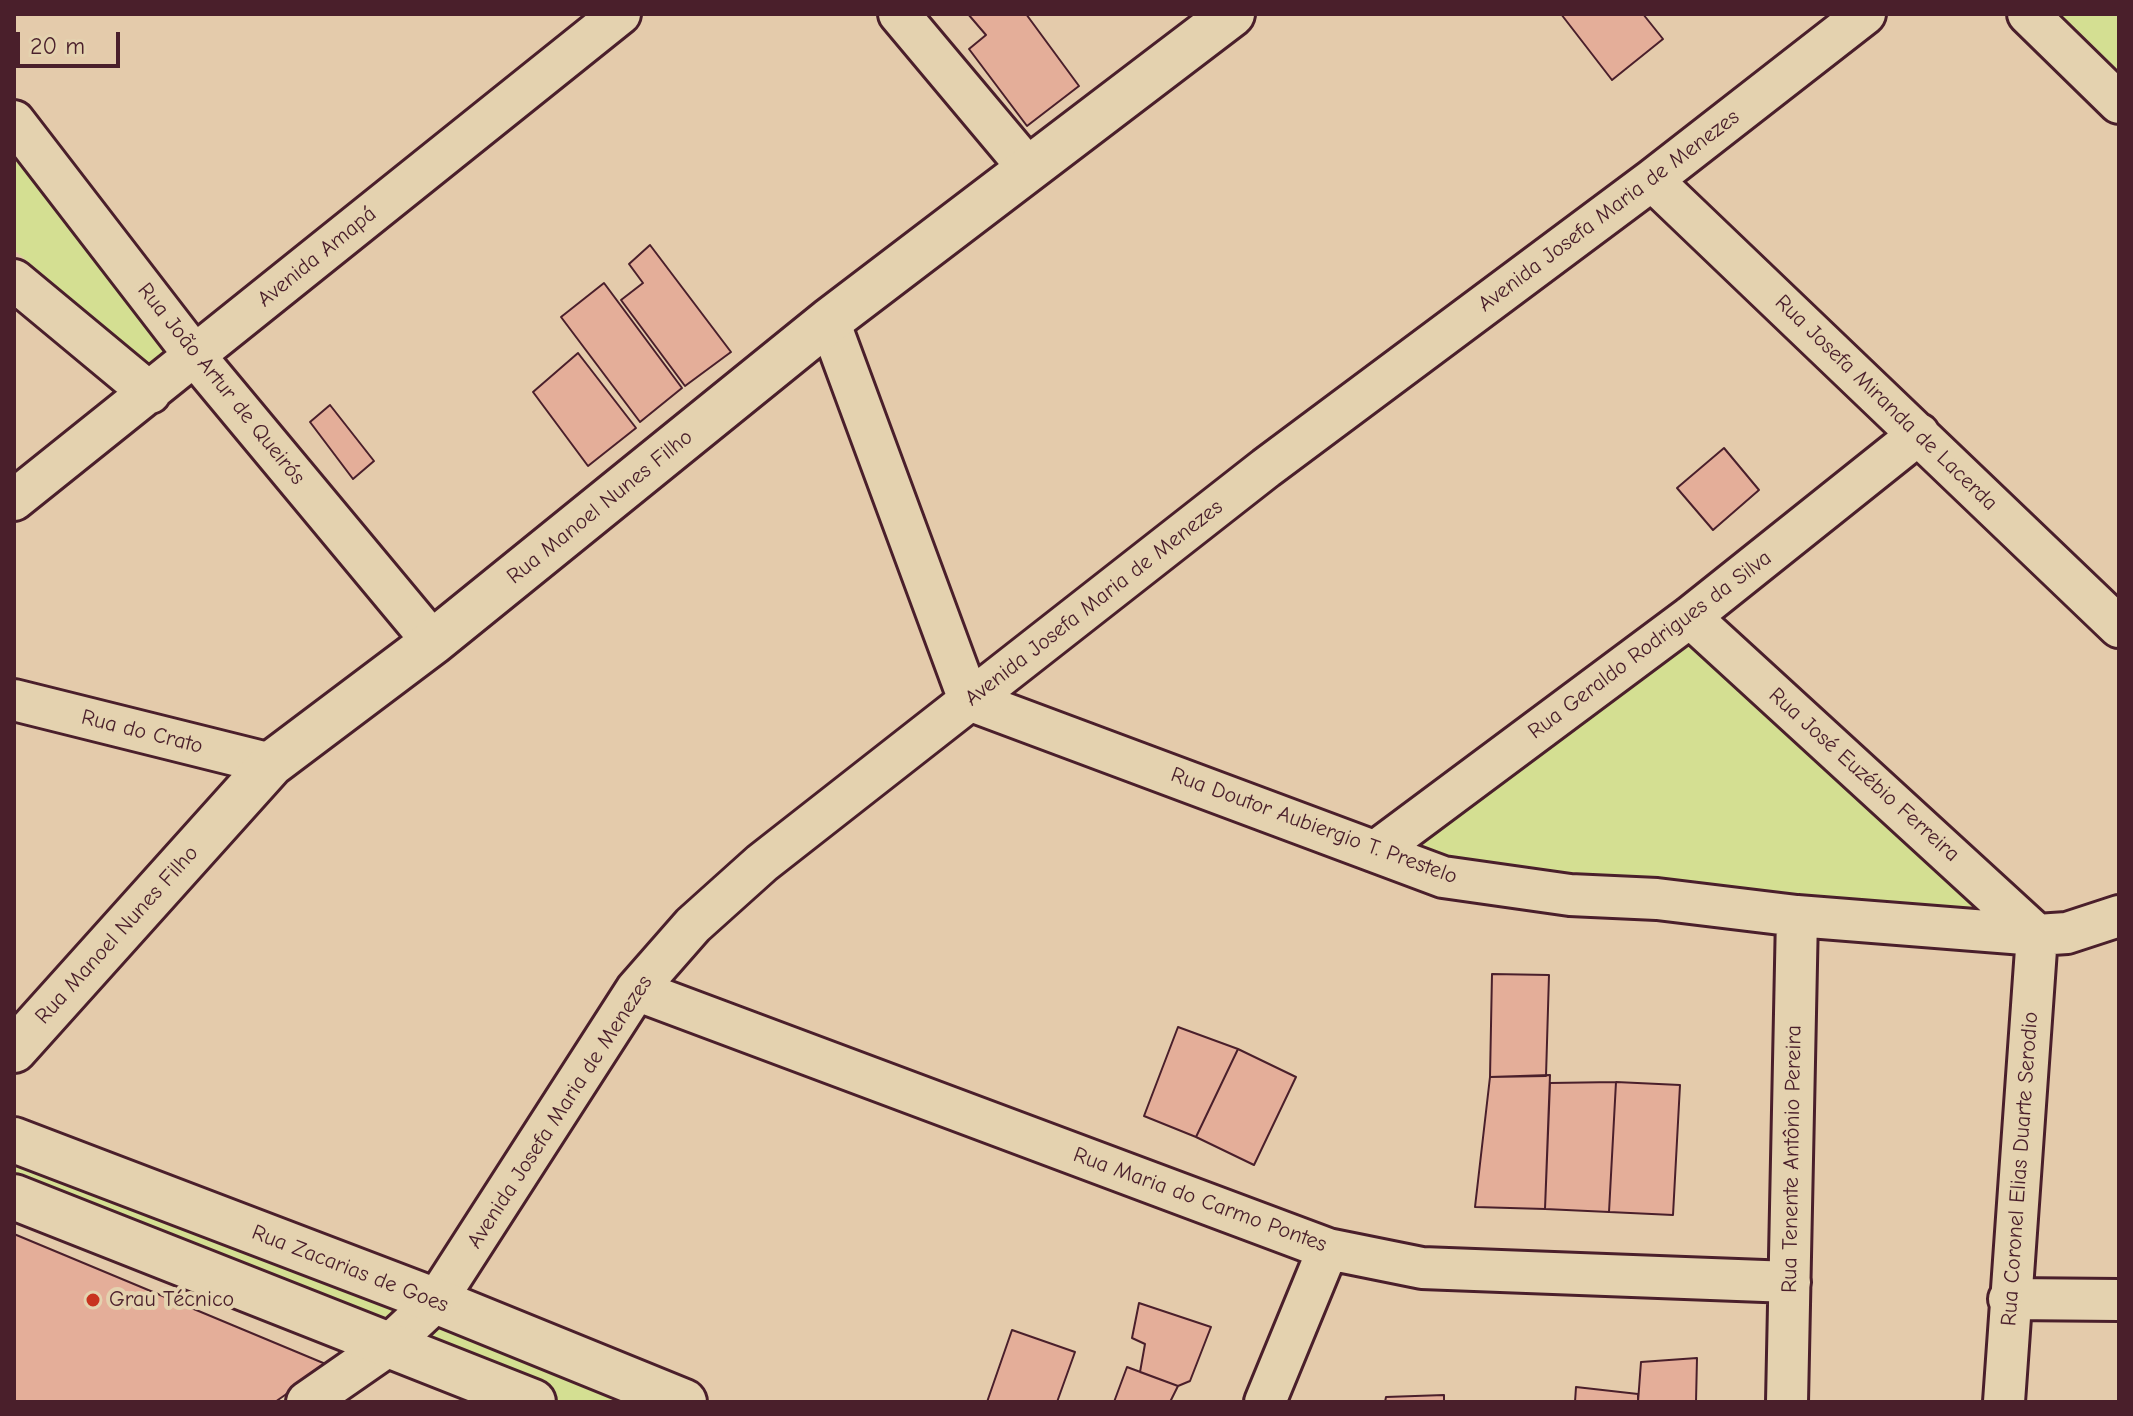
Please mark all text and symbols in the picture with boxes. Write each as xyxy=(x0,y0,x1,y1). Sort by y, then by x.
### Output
scale bar xyxy=(20,16,124,66)
text: 20 m xyxy=(30,32,85,60)
street label: Avenida Josefa Maria de Menezes xyxy=(1473,104,1745,318)
street label: Avenida Amapá xyxy=(252,201,382,313)
street label: Rua João Artur de Queirós xyxy=(132,278,310,490)
street label: Rua Josefa Miranda de Lacerda xyxy=(1769,289,2003,517)
street label: Rua Manoel Nunes Filho xyxy=(502,424,698,590)
street label: Avenida Josefa Maria de Menezes xyxy=(960,494,1228,712)
street label: Rua Geraldo Rodrigues da Silva xyxy=(1523,545,1777,745)
street label: Rua José Euzébio Ferreira xyxy=(1763,682,1965,868)
street label: Rua do Crato xyxy=(79,704,205,760)
street label: Rua Doutor Aubiergio T. Prestelo xyxy=(1167,762,1461,890)
street label: Rua Manoel Nunes Filho xyxy=(30,840,204,1030)
street label: Avenida Josefa Maria de Menezes xyxy=(462,971,658,1253)
street label: Rua Coronel Elias Duarte Serodio xyxy=(1996,1011,2044,1327)
street label: Rua Tenente Antônio Pereira xyxy=(1776,1025,1808,1293)
street label: Rua Maria do Carmo Pontes xyxy=(1070,1142,1330,1258)
street label: Rua Zacarias de Goes xyxy=(248,1219,452,1319)
place label: Grau Técnico xyxy=(109,1287,234,1313)
marker: Grau Técnico xyxy=(84,1291,102,1309)

